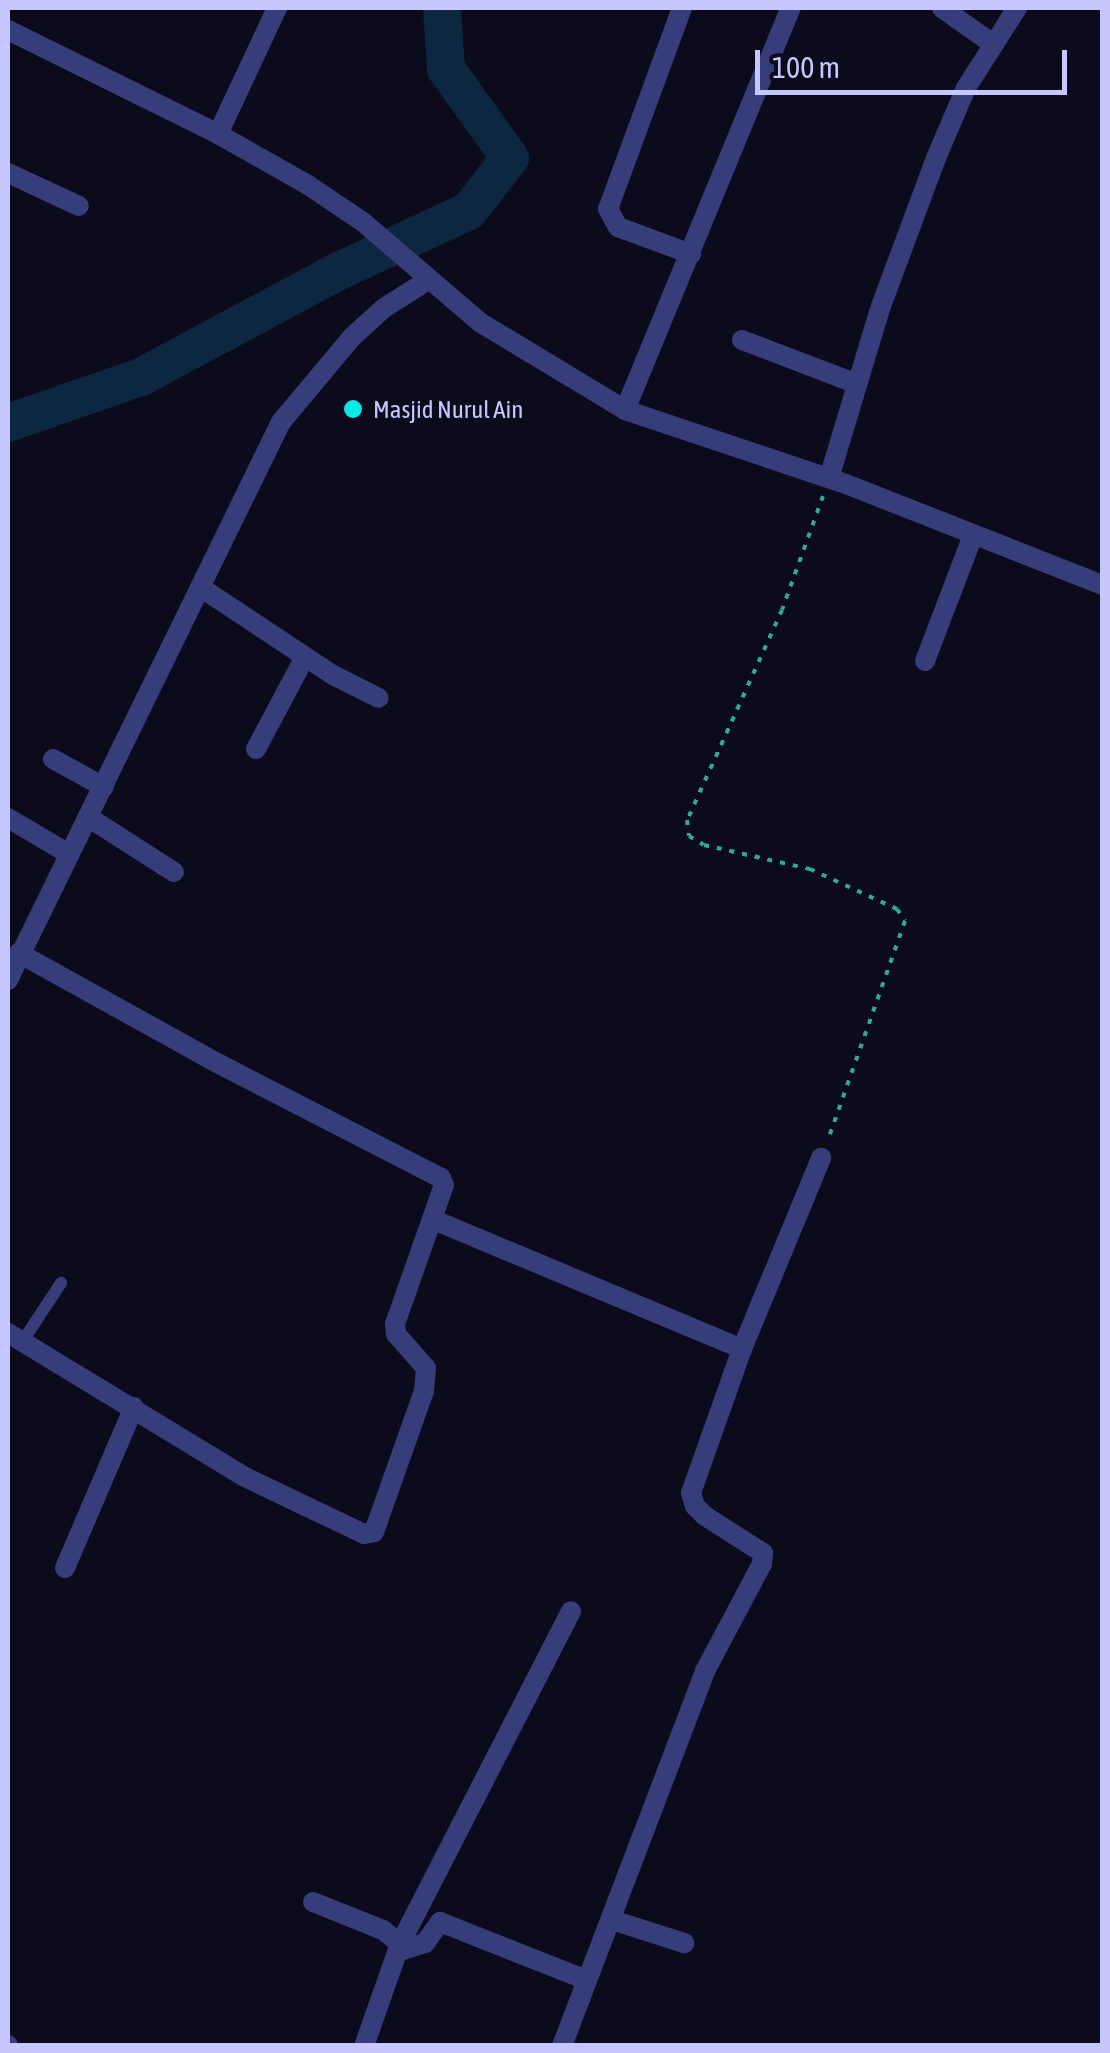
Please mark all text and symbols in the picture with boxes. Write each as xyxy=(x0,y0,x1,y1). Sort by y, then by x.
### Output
scale bar xyxy=(760,30,1072,92)
text: 100 m xyxy=(772,50,840,84)
place label: Masjid Nurul Ain xyxy=(373,394,523,424)
marker: Masjid Nurul Ain xyxy=(342,398,364,420)

